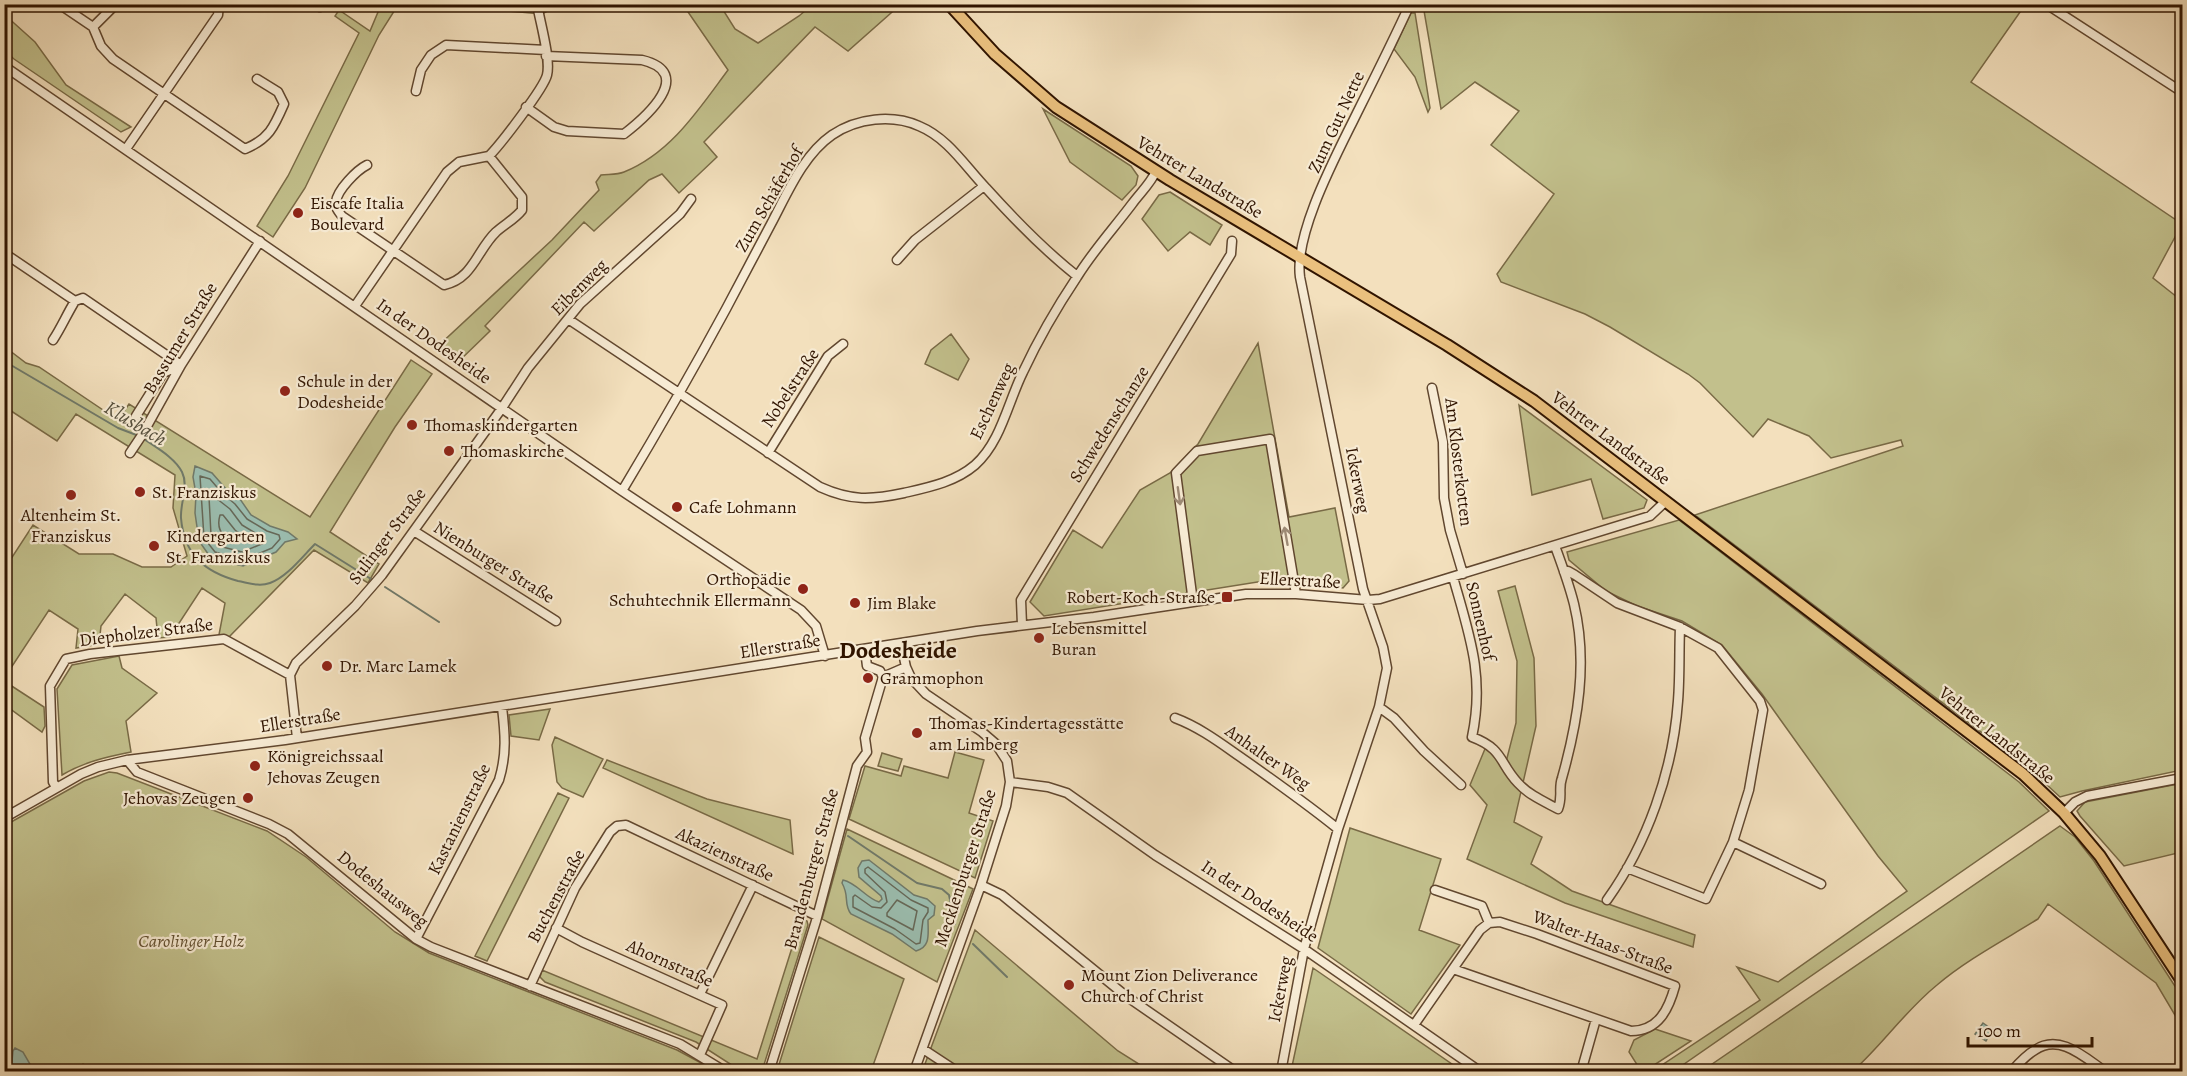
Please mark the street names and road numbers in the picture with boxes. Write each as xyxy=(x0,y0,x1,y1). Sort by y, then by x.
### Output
street label: Zum Gut Nette xyxy=(1302,67,1370,177)
street label: Vehrter Landstraße xyxy=(1132,129,1267,224)
street label: Zum Schäferhof xyxy=(729,139,810,256)
street label: Eibenweg xyxy=(545,253,613,321)
street label: Bassumer Straße xyxy=(137,278,223,398)
street label: In der Dodesheide xyxy=(372,292,496,390)
street label: Nobelstraße xyxy=(755,344,825,432)
street label: Eschenweg xyxy=(964,359,1020,443)
street label: Schwedenschanze xyxy=(1064,361,1154,487)
street label: Vehrter Landstraße xyxy=(1546,385,1675,491)
street label: Am Klosterkotten xyxy=(1439,396,1479,528)
street label: Ickerweg xyxy=(1340,445,1376,515)
street label: Sulinger Straße xyxy=(343,483,431,589)
street label: Nienburger Straße xyxy=(429,515,559,609)
street label: Ellerstraße xyxy=(1259,566,1341,594)
street label: Sonnenhof xyxy=(1460,579,1502,666)
street label: Diepholzer Straße xyxy=(78,612,214,652)
street label: Ellerstraße xyxy=(738,628,822,664)
street label: Vehrter Landstraße xyxy=(1933,680,2060,789)
street label: Ellerstraße xyxy=(258,702,342,738)
street label: Anhalter Weg xyxy=(1220,718,1316,795)
street label: Kastanienstraße xyxy=(422,759,496,879)
street label: Brandenburger Straße xyxy=(778,786,844,952)
street label: Mecklenburger Straße xyxy=(928,786,1002,950)
street label: Akazienstraße xyxy=(671,820,778,887)
street label: Dodeshausweg xyxy=(332,845,434,933)
street label: Buchenstraße xyxy=(521,845,591,947)
street label: In der Dodesheide xyxy=(1197,854,1323,948)
street label: Walter-Haas-Straße xyxy=(1529,904,1677,980)
street label: Ahornstraße xyxy=(622,933,717,993)
street label: Ickerweg xyxy=(1262,954,1298,1024)

